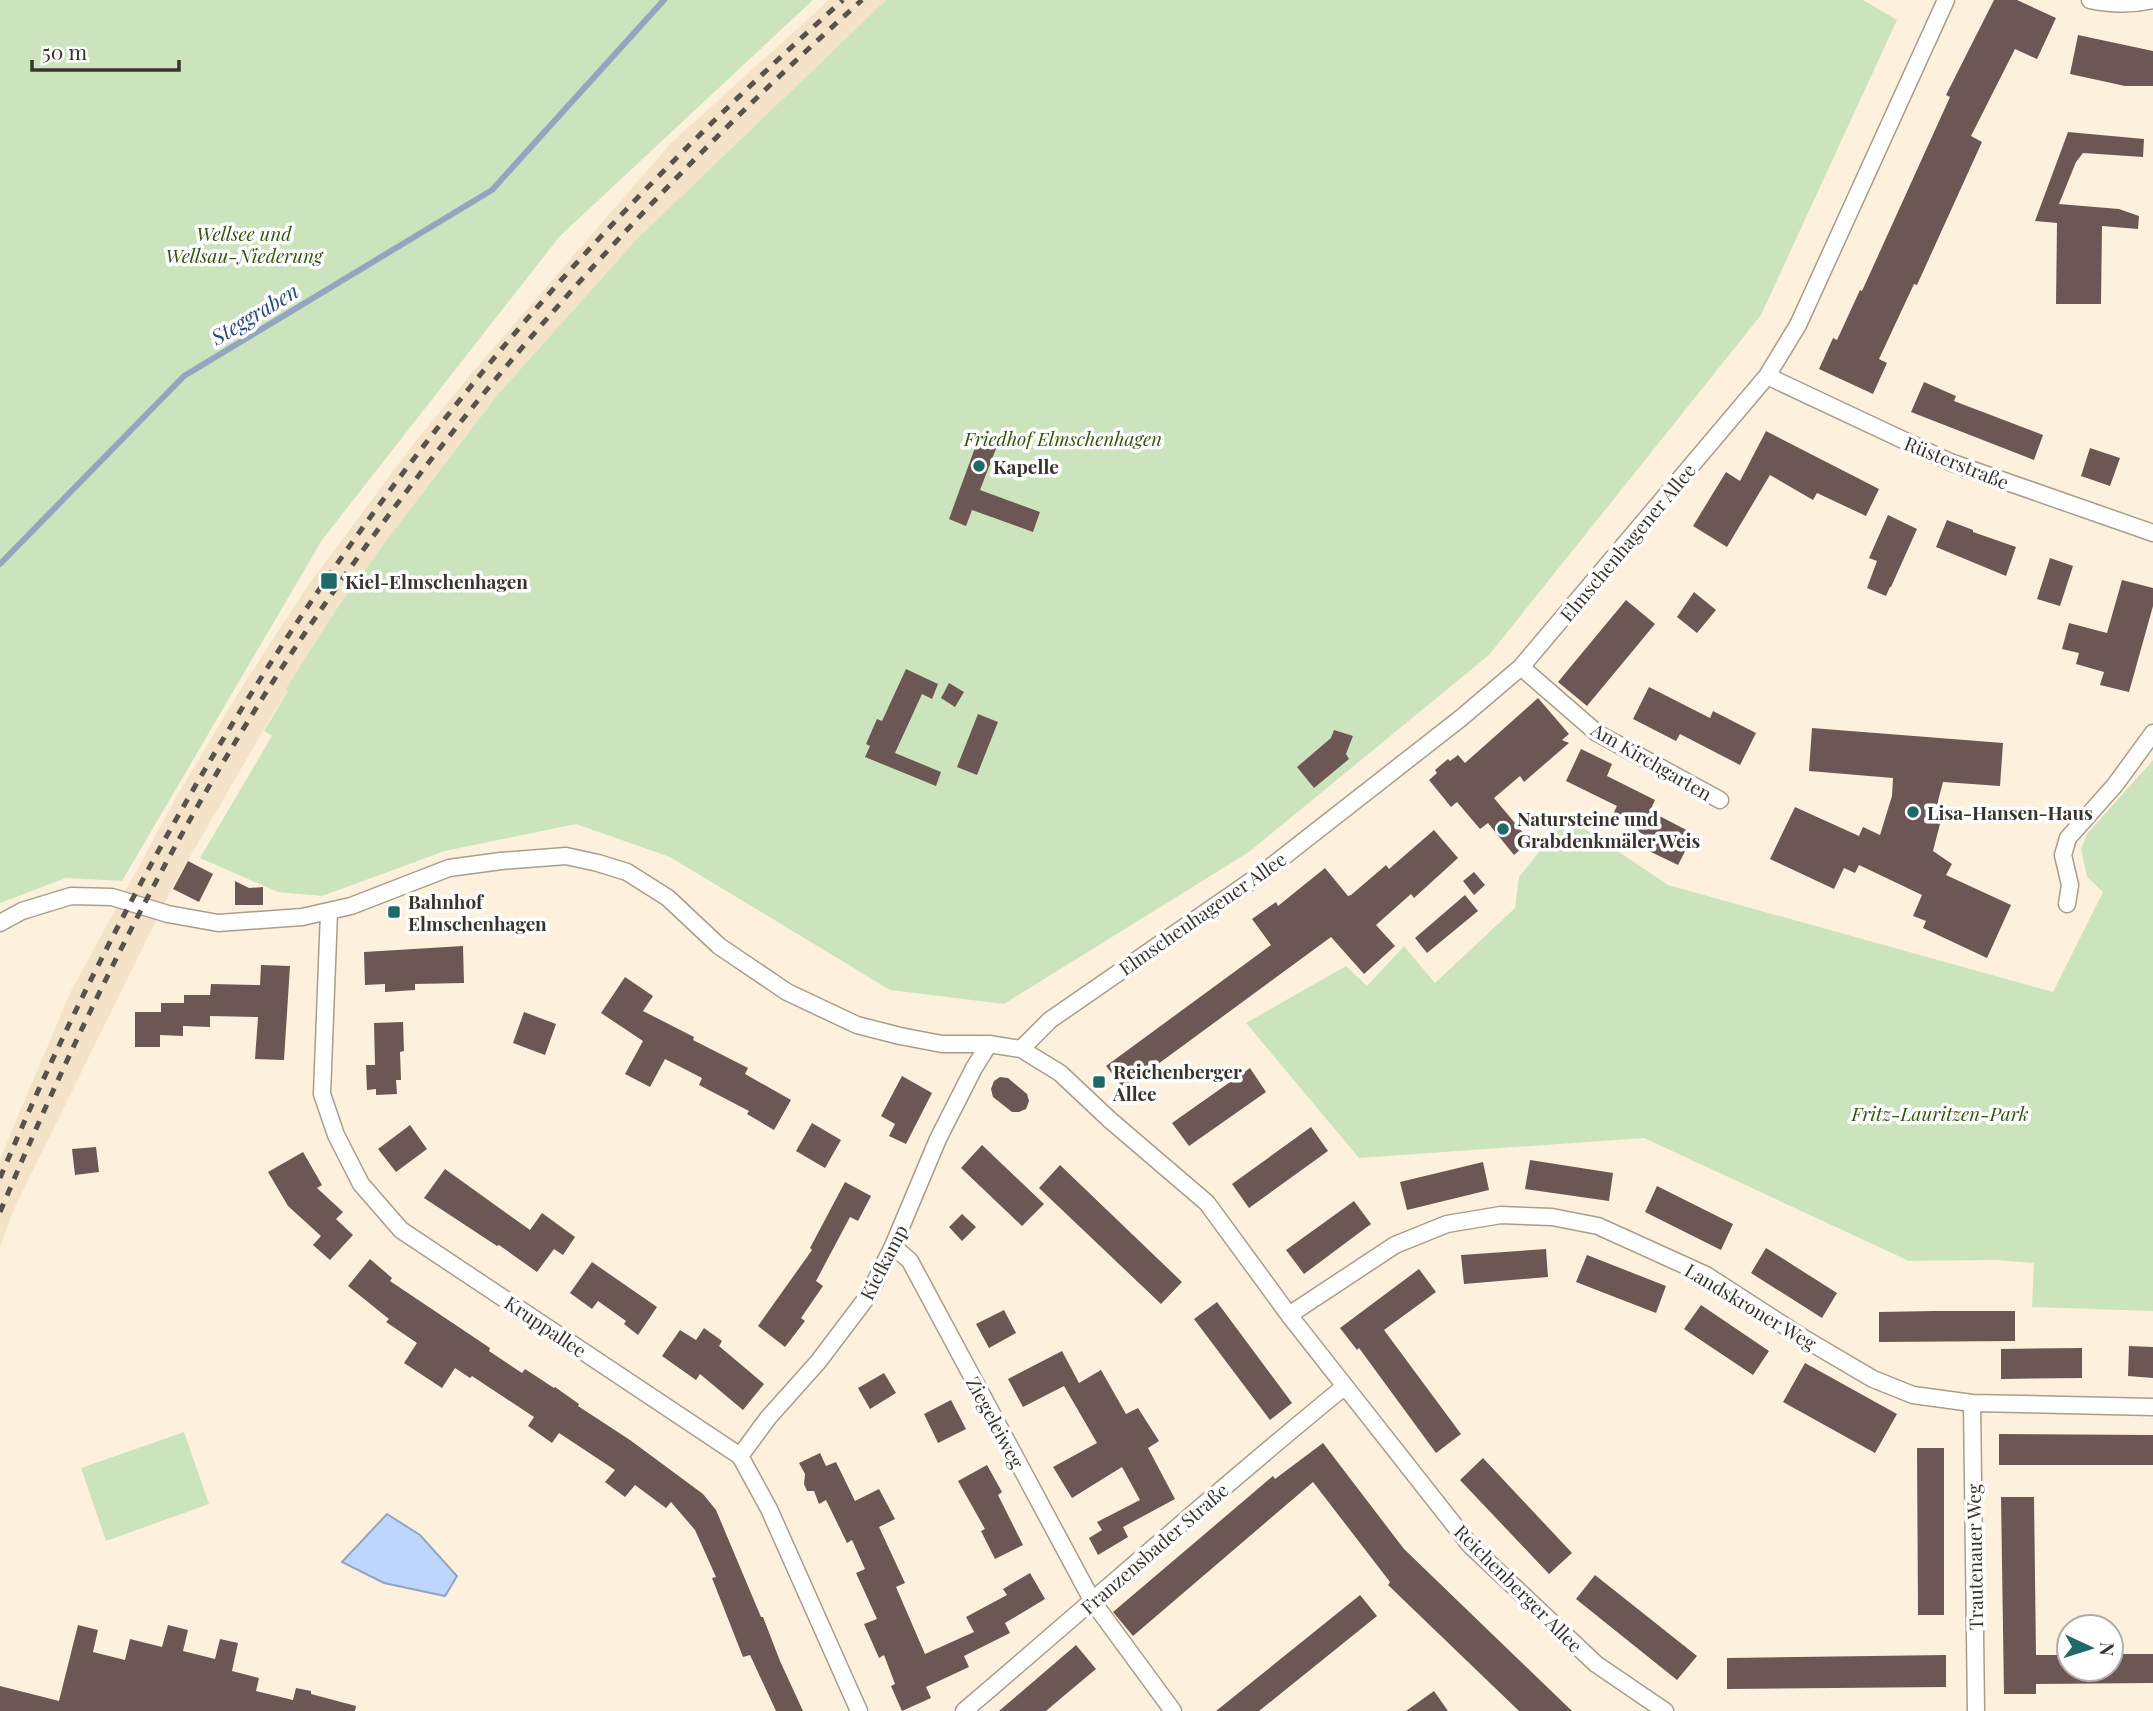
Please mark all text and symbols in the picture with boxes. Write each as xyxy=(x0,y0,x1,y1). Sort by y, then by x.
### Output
scale bar xyxy=(32,28,178,72)
text: 50 m xyxy=(42,37,88,65)
park label: Wellsee und Wellsau-Niederung xyxy=(165,220,324,268)
water label: Steggraben xyxy=(204,276,303,351)
park label: Friedhof Elmschenhagen xyxy=(963,425,1162,451)
street label: Rüsterstraße xyxy=(1901,429,2013,495)
place label: Kapelle xyxy=(993,453,1059,479)
street label: Elmschenhagener Allee xyxy=(1553,457,1701,627)
marker: Kapelle xyxy=(971,458,987,474)
place label: Kiel-Elmschenhagen xyxy=(345,568,528,594)
marker: Kiel-Elmschenhagen xyxy=(319,571,339,591)
street label: Am Kirchgarten xyxy=(1586,715,1718,806)
place label: Lisa-Hansen-Haus xyxy=(1927,799,2093,825)
marker: Lisa-Hansen-Haus xyxy=(1905,804,1921,820)
place label: Natursteine und Grabdenkmäler Weis xyxy=(1517,805,1700,853)
marker: Natursteine und Grabdenkmäler Weis xyxy=(1495,821,1511,837)
street label: Elmschenhagener Allee xyxy=(1113,845,1291,981)
place label: Bahnhof Elmschenhagen xyxy=(408,888,547,936)
marker: Bahnhof Elmschenhagen xyxy=(386,904,402,920)
place label: Reichenberger Allee xyxy=(1112,1058,1242,1106)
marker: Reichenberger Allee xyxy=(1091,1074,1107,1090)
park label: Fritz-Lauritzen-Park xyxy=(1850,1100,2029,1126)
street label: Kiefkamp xyxy=(853,1220,913,1304)
street label: Landskroner Weg xyxy=(1680,1256,1822,1356)
street label: Kruppallee xyxy=(500,1289,592,1363)
street label: Ziegeleiweg xyxy=(961,1372,1031,1472)
street label: Franzensbader Straße xyxy=(1075,1477,1233,1619)
street label: Trautenauer Weg xyxy=(1960,1484,1988,1630)
street label: Reichenberger Allee xyxy=(1449,1518,1589,1658)
north arrow xyxy=(2055,1613,2125,1683)
text: N xyxy=(2094,1642,2121,1657)

